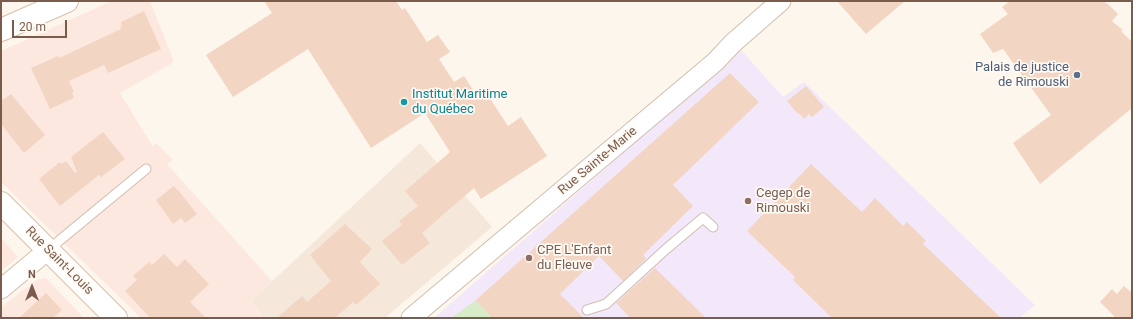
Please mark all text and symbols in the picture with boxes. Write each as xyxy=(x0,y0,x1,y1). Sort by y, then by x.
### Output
scale bar xyxy=(14,12,69,38)
text: 20 m xyxy=(19,20,46,34)
place label: Palais de justice de Rimouski xyxy=(975,60,1069,91)
marker: Palais de justice de Rimouski xyxy=(1072,70,1082,80)
place label: Institut Maritime du Québec xyxy=(412,87,507,118)
marker: Institut Maritime du Québec xyxy=(399,97,409,107)
street label: Rue Sainte-Marie xyxy=(555,124,641,198)
place label: Cegep de Rimouski xyxy=(756,186,810,217)
marker: Cegep de Rimouski xyxy=(743,196,753,206)
street label: Rue Saint-Louis xyxy=(22,224,96,298)
place label: CPE L'Enfant du Fleuve xyxy=(537,243,611,274)
marker: CPE L'Enfant du Fleuve xyxy=(524,253,534,263)
north arrow xyxy=(12,267,52,307)
text: N xyxy=(28,268,36,281)

